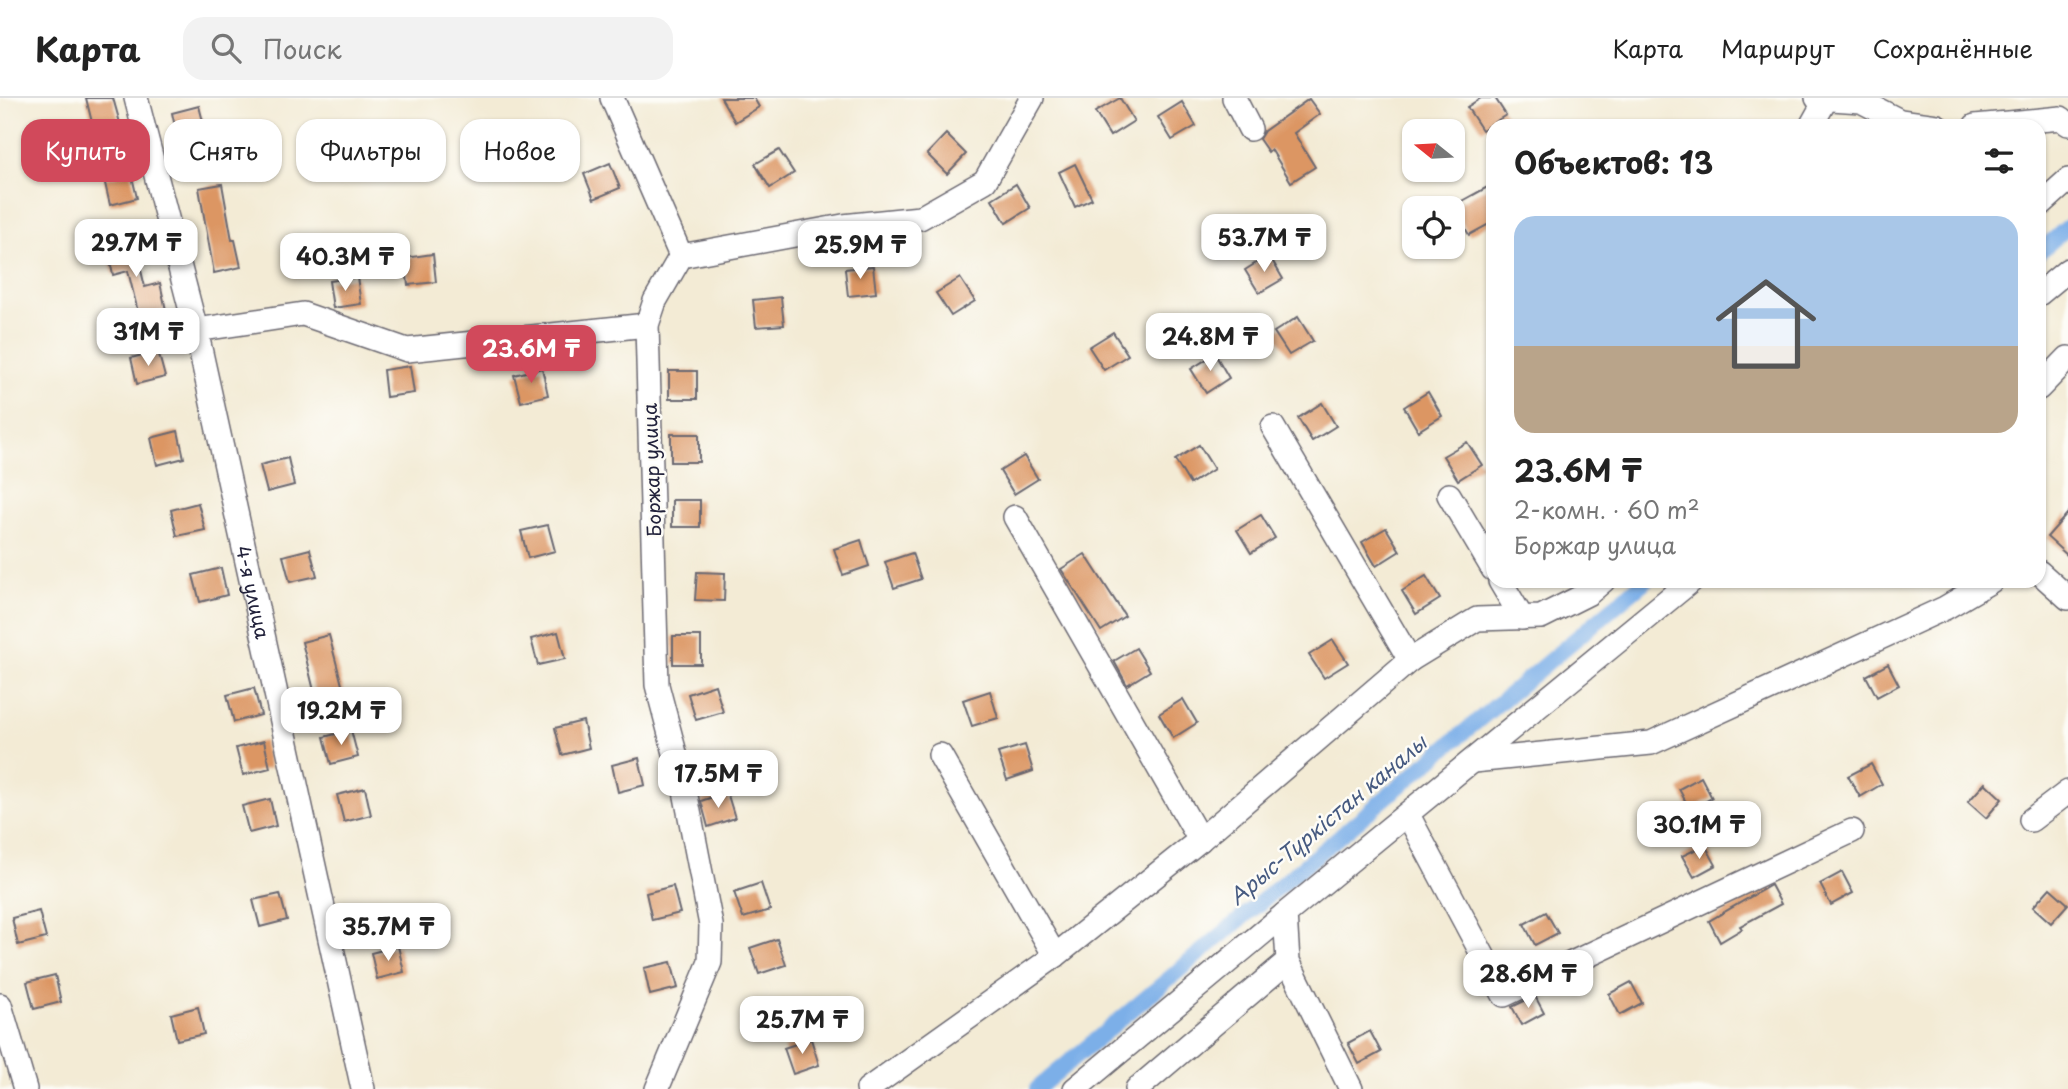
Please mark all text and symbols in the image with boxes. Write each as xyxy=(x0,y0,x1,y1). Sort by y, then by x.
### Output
search box xyxy=(183,17,673,80)
text: Карта xyxy=(35,23,141,73)
icon: search xyxy=(207,29,245,67)
text: Поиск xyxy=(263,29,342,68)
text: Карта xyxy=(1612,30,1683,66)
text: Маршрут xyxy=(1721,30,1835,66)
text: Сохранённые xyxy=(1873,30,2033,66)
chip: Купить xyxy=(21,119,150,182)
chip: Снять xyxy=(164,119,282,182)
chip: Фильтры xyxy=(296,119,446,182)
chip: Новое xyxy=(460,119,580,182)
north arrow xyxy=(1402,119,1465,182)
map controls xyxy=(1402,119,1465,259)
text: Объектов: 13 xyxy=(1514,139,1713,184)
icon: filters xyxy=(1980,142,2018,180)
button: locate xyxy=(1402,196,1465,259)
pin: 53.7M ₸ xyxy=(1199,214,1329,274)
text: 53.7M ₸ xyxy=(1217,219,1311,254)
pin: 29.7M ₸ xyxy=(71,220,201,279)
pin: 25.9M ₸ xyxy=(795,222,925,281)
text: 29.7M ₸ xyxy=(91,224,181,259)
text: 25.9M ₸ xyxy=(814,226,906,261)
pin: 40.3M ₸ xyxy=(280,234,410,293)
text: 40.3M ₸ xyxy=(296,238,394,273)
icon: home xyxy=(1703,261,1829,387)
pin: 31M ₸ xyxy=(99,308,197,368)
text: 31M ₸ xyxy=(113,313,183,348)
pin: 24.8M ₸ xyxy=(1145,314,1275,373)
text: 24.8M ₸ xyxy=(1162,318,1258,353)
pin: 23.6M ₸ xyxy=(466,326,596,385)
text: 23.6M ₸ xyxy=(482,330,580,365)
street label: Боржар улица xyxy=(635,403,667,537)
text: 23.6M ₸ xyxy=(1514,447,1642,492)
text: 2-комн. · 60 m² xyxy=(1514,492,1700,527)
text: Боржар улица xyxy=(1514,527,1676,562)
street label: 4-я улица xyxy=(230,543,278,641)
pin: 19.2M ₸ xyxy=(276,688,406,747)
text: 19.2M ₸ xyxy=(297,692,385,727)
water label: Арыс-Түркістан каналы xyxy=(1221,725,1434,912)
pin: 17.5M ₸ xyxy=(653,750,783,810)
text: 17.5M ₸ xyxy=(674,755,762,790)
pin: 30.1M ₸ xyxy=(1634,802,1764,861)
text: 30.1M ₸ xyxy=(1653,806,1745,841)
pin: 35.7M ₸ xyxy=(323,904,453,963)
text: 35.7M ₸ xyxy=(342,908,434,943)
pin: 28.6M ₸ xyxy=(1463,950,1593,1010)
text: 28.6M ₸ xyxy=(1479,955,1577,990)
pin: 25.7M ₸ xyxy=(737,996,867,1056)
text: 25.7M ₸ xyxy=(756,1001,848,1036)

